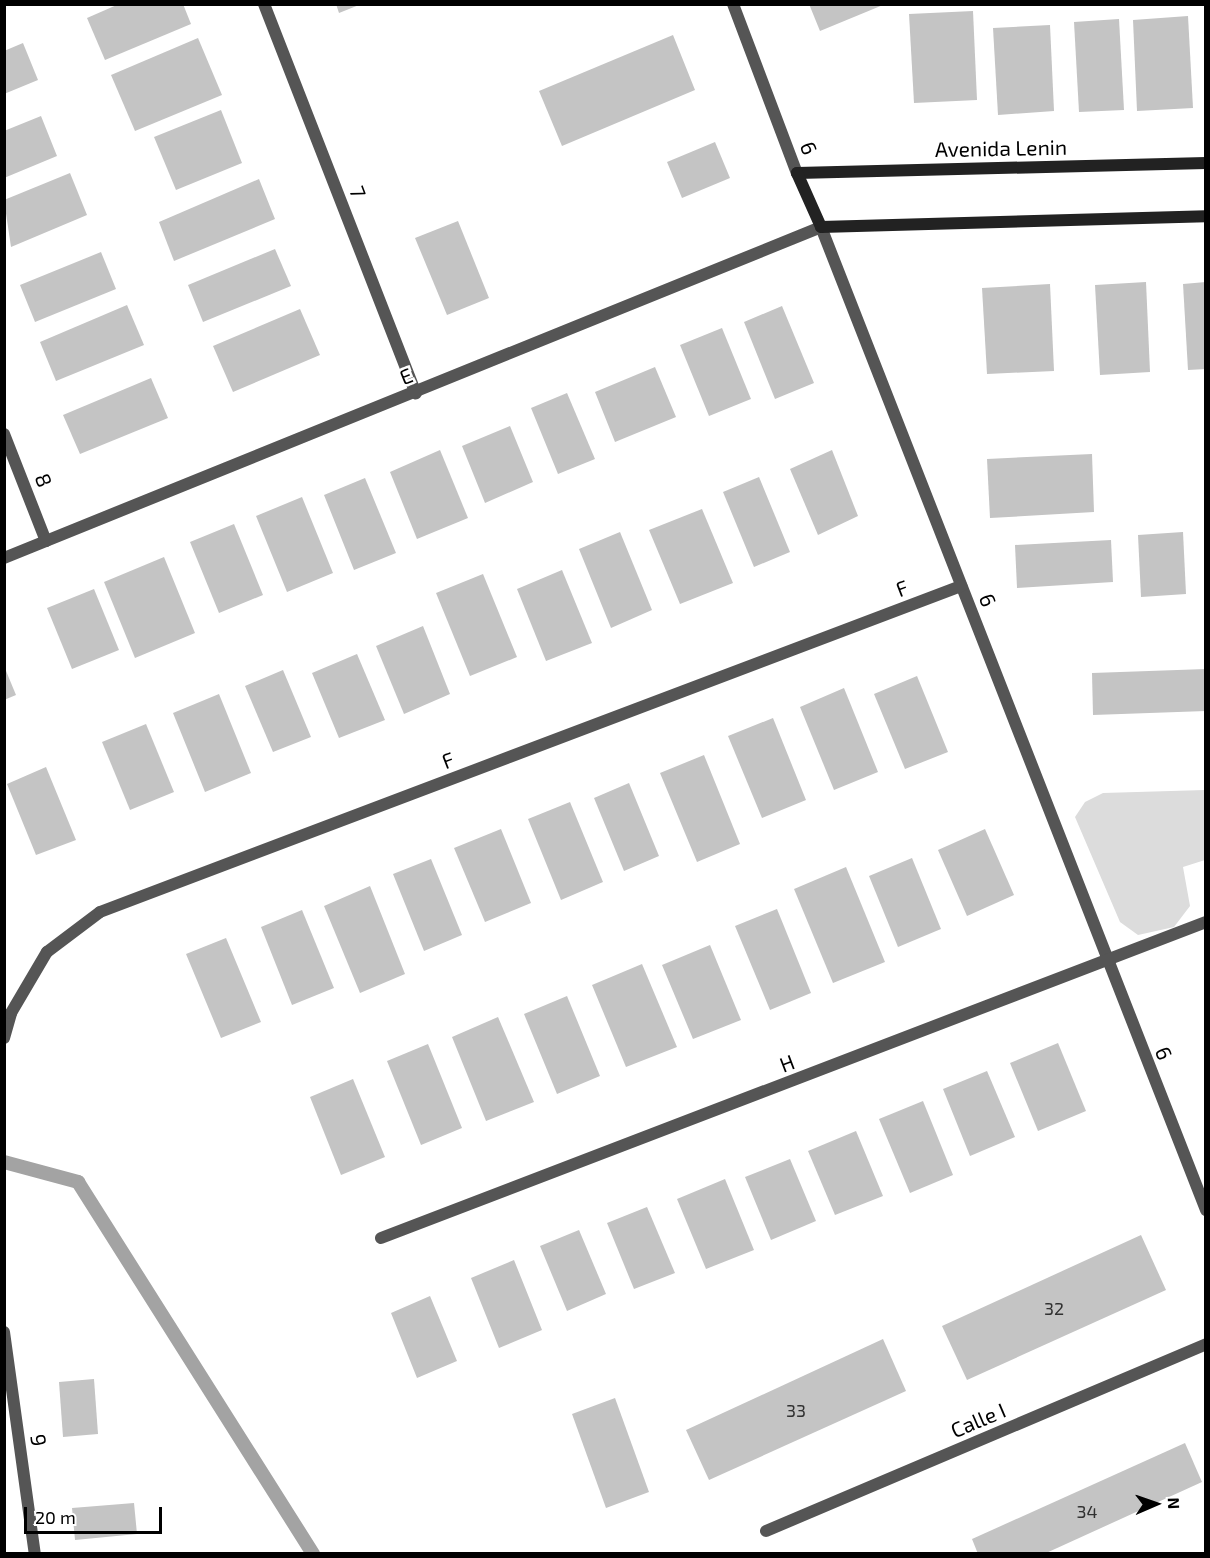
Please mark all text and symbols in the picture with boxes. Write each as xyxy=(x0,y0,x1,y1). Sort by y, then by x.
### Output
street label: Avenida Lenin xyxy=(935,134,1067,162)
street label: 6 xyxy=(795,138,823,158)
street label: 7 xyxy=(344,182,372,202)
street label: E xyxy=(396,362,416,390)
street label: 8 xyxy=(30,470,58,490)
street label: F xyxy=(892,574,912,602)
street label: 6 xyxy=(974,590,1002,610)
street label: F xyxy=(438,746,458,774)
street label: 6 xyxy=(1150,1043,1178,1063)
street label: H xyxy=(776,1049,798,1077)
house number: 32 xyxy=(1044,1297,1064,1319)
street label: Calle I xyxy=(947,1397,1009,1443)
house number: 33 xyxy=(786,1399,806,1421)
street label: 9 xyxy=(26,1432,52,1448)
north arrow xyxy=(1126,1474,1186,1534)
scale bar xyxy=(27,1495,165,1533)
text: N xyxy=(1165,1497,1184,1509)
house number: 34 xyxy=(1076,1500,1098,1522)
text: 20 m xyxy=(35,1506,76,1528)

